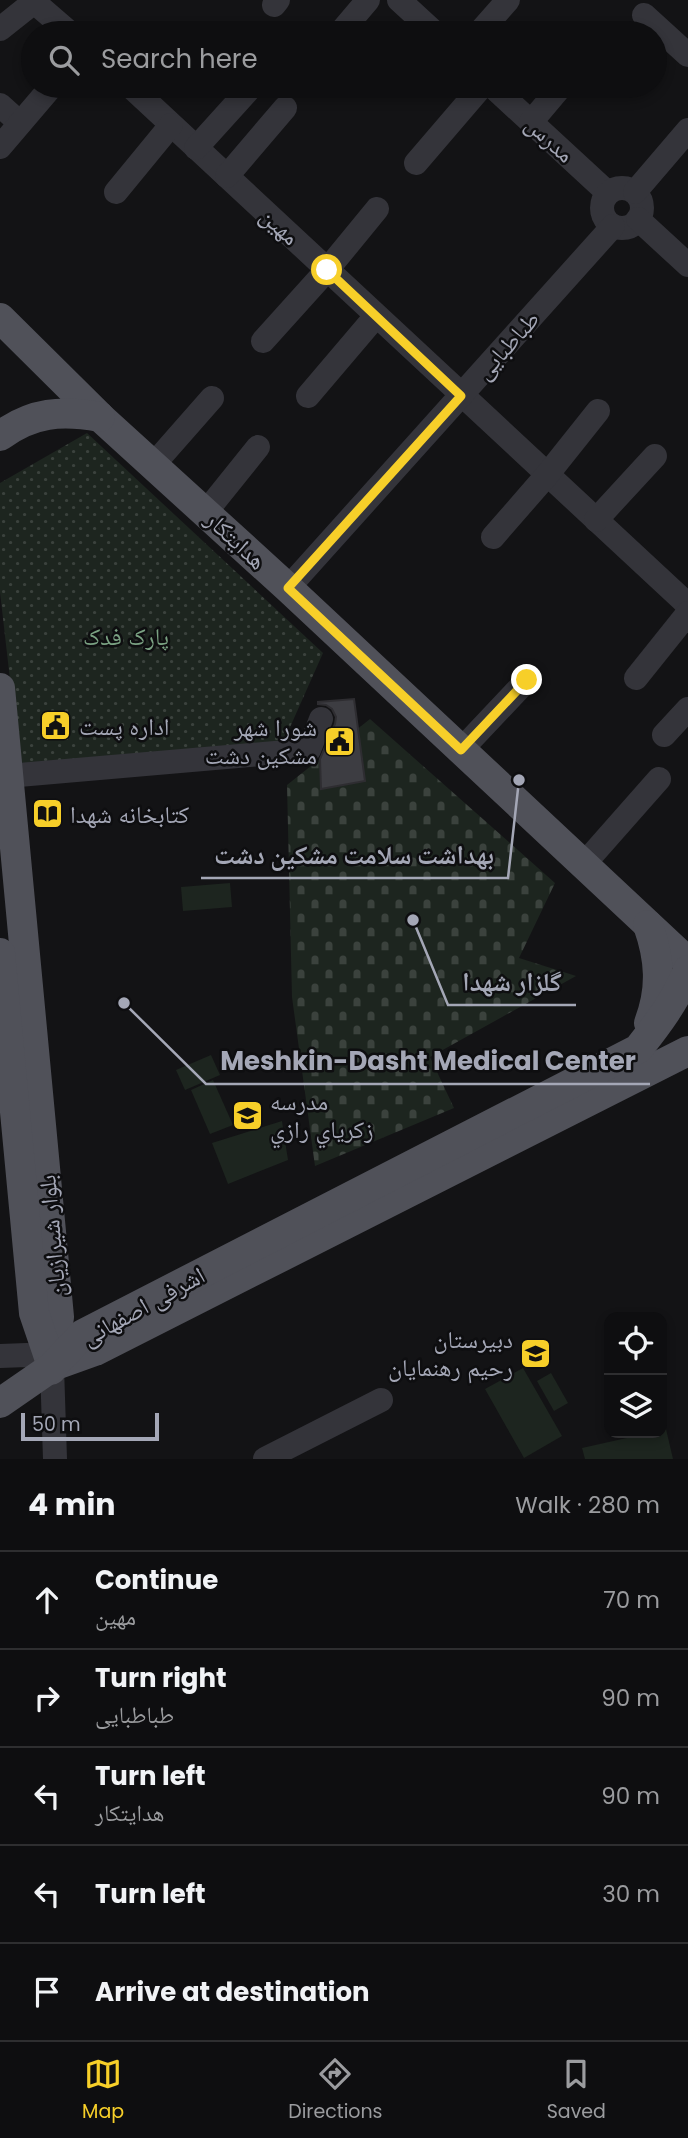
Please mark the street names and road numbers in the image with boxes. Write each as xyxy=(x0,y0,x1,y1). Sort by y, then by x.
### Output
street label: مدرس xyxy=(518,108,582,170)
street label: مهین xyxy=(253,199,307,253)
street label: طباطبایی xyxy=(467,303,547,387)
street label: هدایتکار xyxy=(197,503,274,577)
street label: بلوار شیرازیان xyxy=(30,1174,74,1298)
street label: اشرفی اصفهانی xyxy=(75,1259,211,1353)

